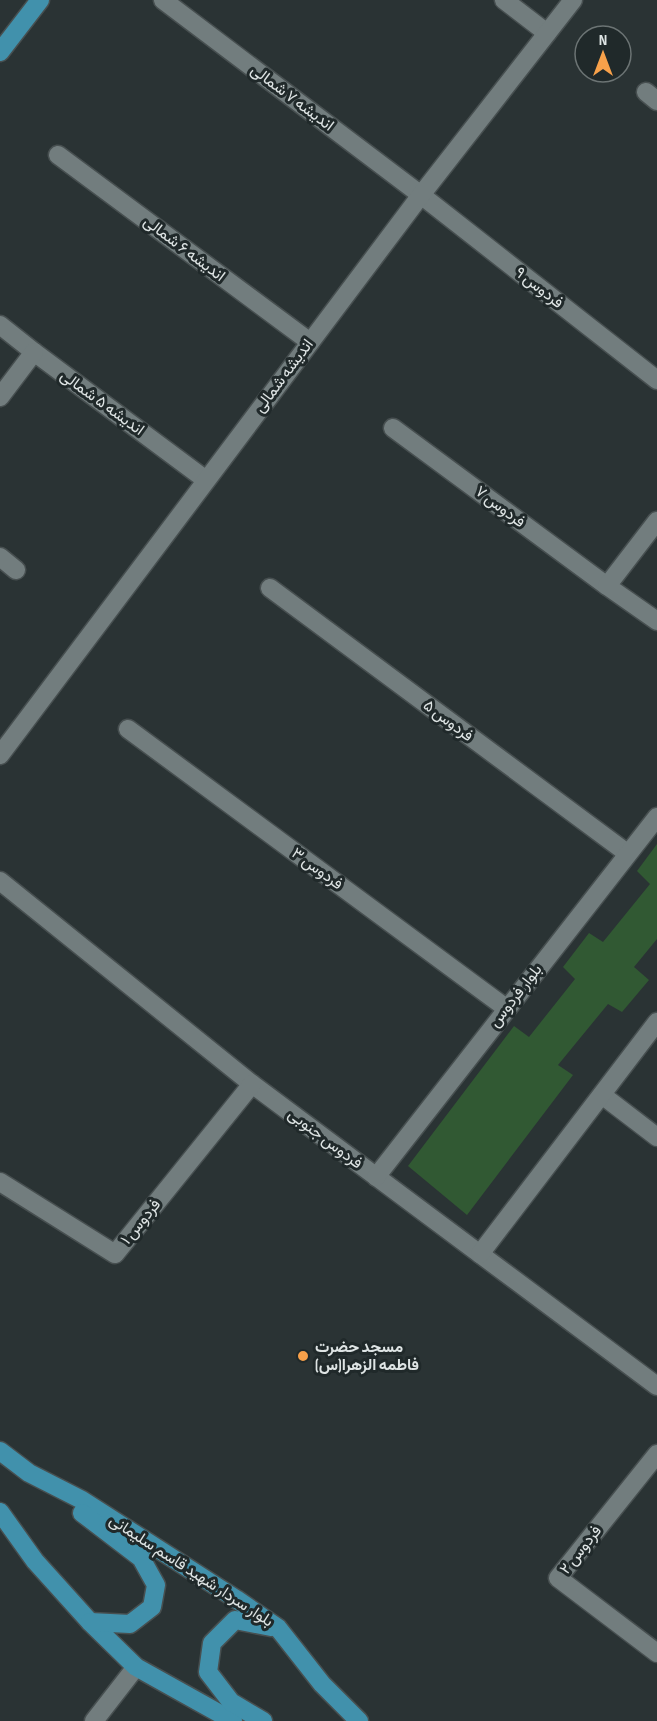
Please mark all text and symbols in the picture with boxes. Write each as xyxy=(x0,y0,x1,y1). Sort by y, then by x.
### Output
north arrow xyxy=(573,24,633,84)
text: N xyxy=(599,31,607,50)
street label: اندیشه ۷ شمالی xyxy=(247,61,337,135)
street label: اندیشه ۶ شمالی xyxy=(139,212,229,286)
street label: فردوس ۹ xyxy=(511,263,567,313)
street label: اندیشه شمالی xyxy=(250,336,318,416)
street label: اندیشه ۵ شمالی xyxy=(56,366,148,440)
street label: فردوس ۷ xyxy=(471,482,529,532)
street label: فردوس ۵ xyxy=(419,696,477,746)
street label: فردوس ۳ xyxy=(288,844,346,894)
street label: بلوار فردوس xyxy=(486,961,546,1031)
street label: فردوس جنوبی xyxy=(284,1105,366,1173)
street label: فردوس ۱ xyxy=(117,1195,165,1249)
place label: مسجد حضرت فاطمه الزهرا(س) xyxy=(315,1338,419,1375)
marker: مسجد حضرت فاطمه الزهرا(س) xyxy=(296,1349,310,1363)
street label: بلوار سردار شهید قاسم سلیمانی xyxy=(105,1511,277,1631)
street label: فردوس ۲ xyxy=(556,1522,606,1578)

